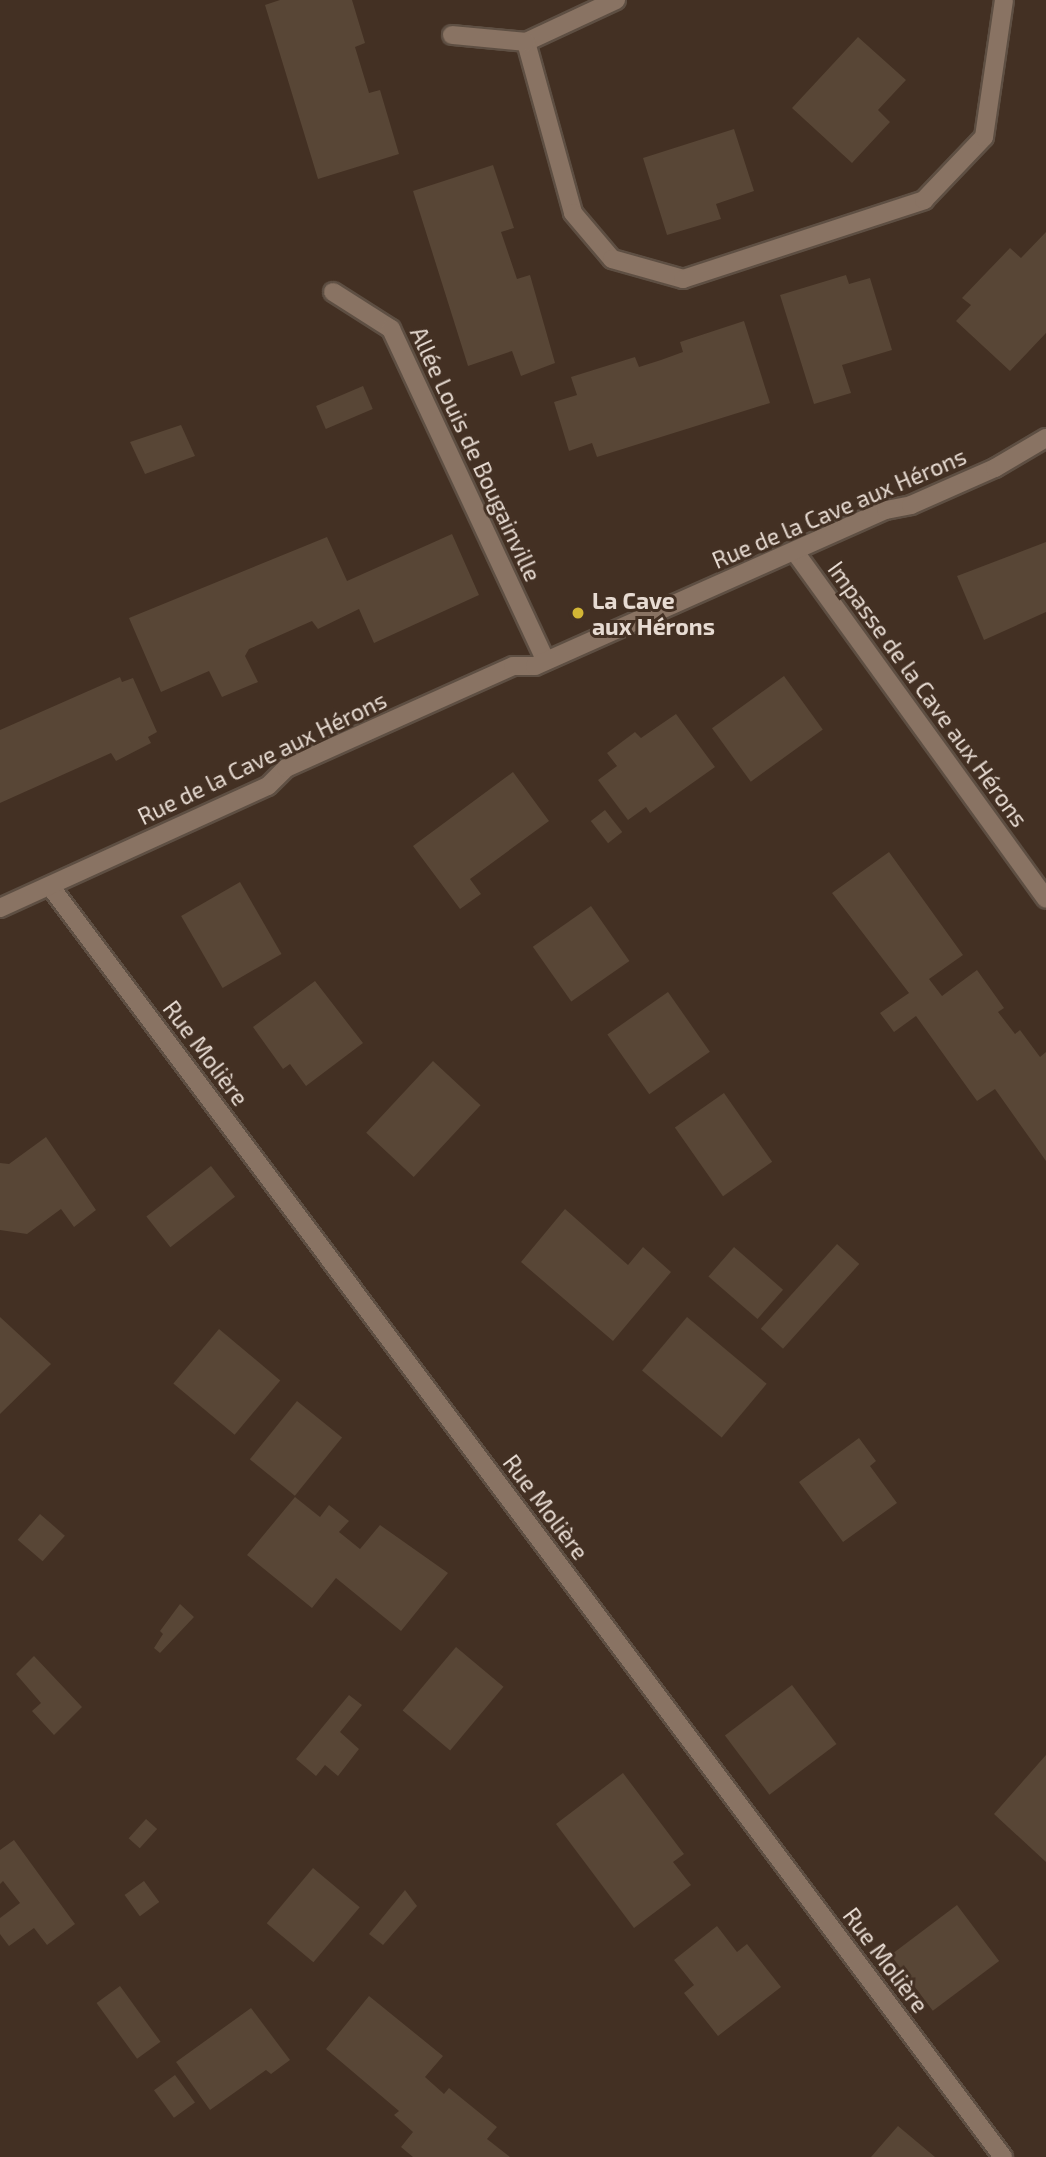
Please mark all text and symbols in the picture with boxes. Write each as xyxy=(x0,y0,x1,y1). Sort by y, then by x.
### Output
street label: Allée Louis de Bougainville xyxy=(405,322,547,586)
street label: Rue de la Cave aux Hérons xyxy=(708,442,970,574)
street label: Impasse de la Cave aux Hérons xyxy=(822,556,1034,832)
place label: La Cave aux Hérons xyxy=(592,586,715,640)
marker: La Cave aux Hérons xyxy=(570,605,586,621)
street label: Rue de la Cave aux Hérons xyxy=(133,686,391,830)
street label: Rue Molière xyxy=(158,995,254,1111)
street label: Rue Molière xyxy=(498,1449,594,1565)
street label: Rue Molière xyxy=(838,1902,934,2018)

